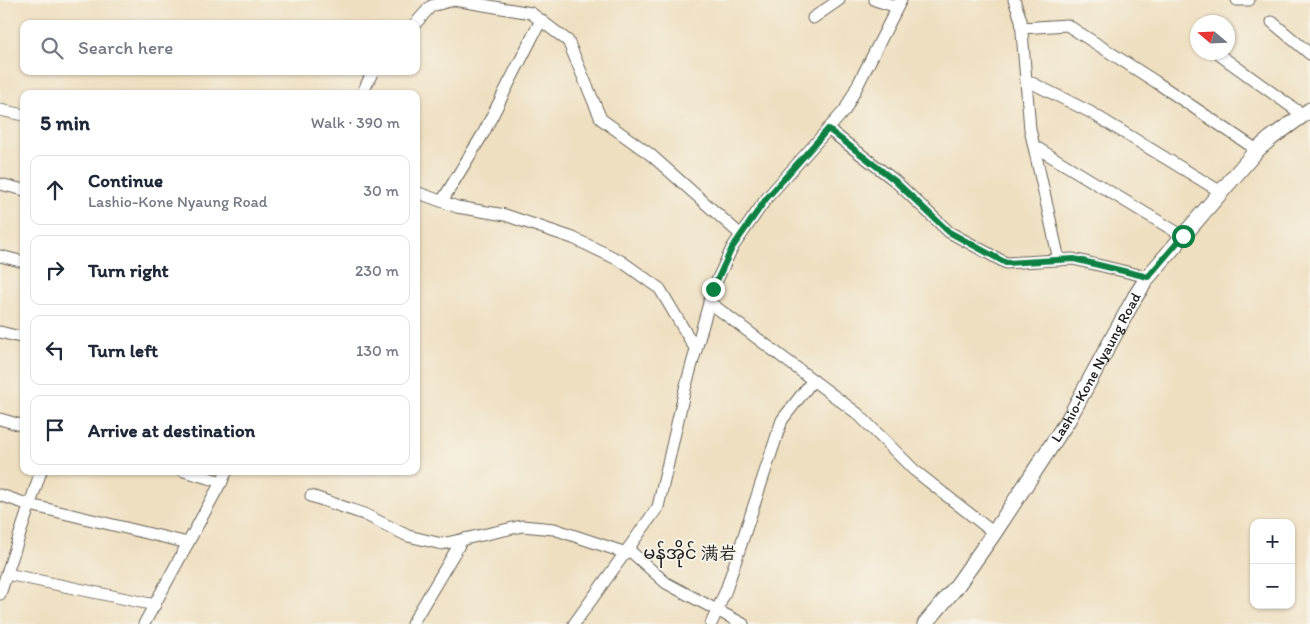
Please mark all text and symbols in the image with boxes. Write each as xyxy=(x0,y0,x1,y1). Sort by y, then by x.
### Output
north arrow xyxy=(1190,15,1235,60)
search box xyxy=(20,20,420,75)
icon: search xyxy=(38,34,66,62)
text: Search here xyxy=(78,36,173,59)
text: 5 min xyxy=(40,110,90,135)
text: Walk · 390 m xyxy=(311,113,400,132)
text: Continue xyxy=(88,169,163,192)
icon: ahead xyxy=(41,176,69,204)
text: 30 m xyxy=(363,181,399,200)
text: Lashio-Kone Nyaung Road xyxy=(88,192,268,211)
route start xyxy=(1172,225,1195,248)
icon: right xyxy=(41,256,69,284)
text: Turn right xyxy=(88,259,169,282)
text: 230 m xyxy=(355,261,399,280)
route end xyxy=(702,278,725,301)
street label: Lashio-Kone Nyaung Road xyxy=(1047,289,1145,446)
icon: left xyxy=(41,336,69,364)
text: Turn left xyxy=(88,339,158,362)
text: 130 m xyxy=(356,341,399,360)
icon: arrive xyxy=(41,416,69,444)
text: Arrive at destination xyxy=(88,419,255,442)
map controls xyxy=(1250,519,1295,609)
button: + xyxy=(1250,519,1295,564)
district label: မန်အိုင် 满岩 xyxy=(643,539,737,568)
button: − xyxy=(1250,564,1295,609)

